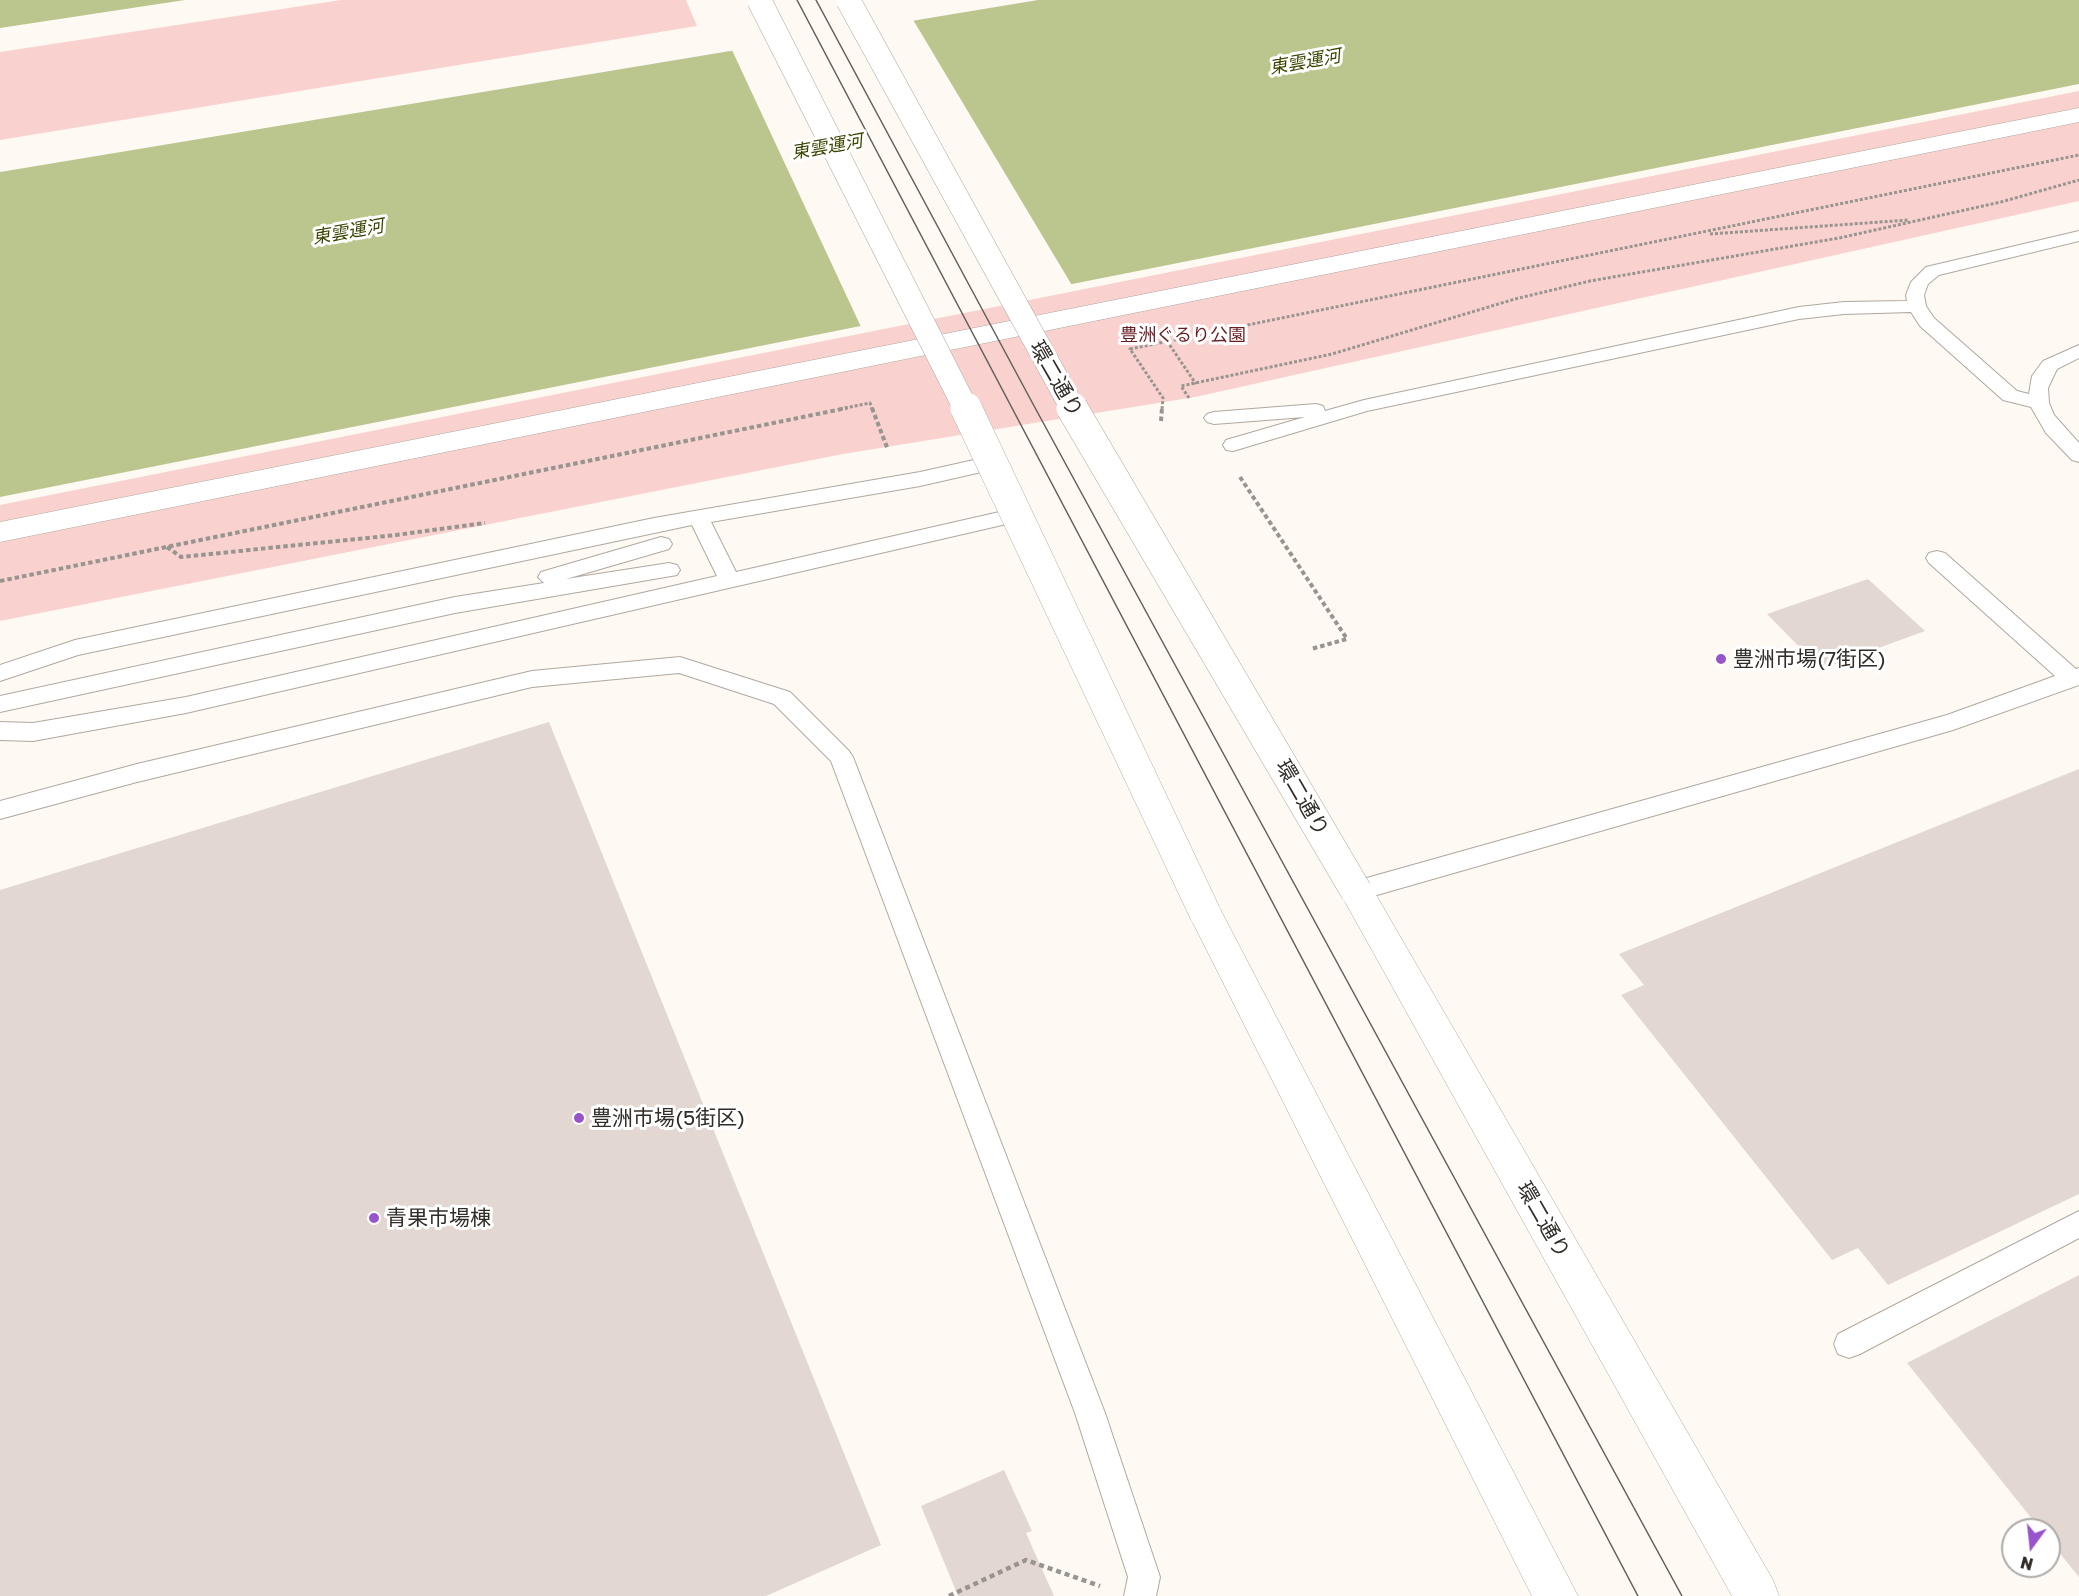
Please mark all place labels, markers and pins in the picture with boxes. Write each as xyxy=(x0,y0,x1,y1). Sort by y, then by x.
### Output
place label: 豊洲市場(7街区) xyxy=(1733,646,1886,672)
marker: 豊洲市場(7街区) xyxy=(1714,652,1728,666)
place label: 豊洲市場(5街区) xyxy=(591,1105,745,1131)
marker: 豊洲市場(5街区) xyxy=(572,1111,586,1125)
place label: 青果市場棟 xyxy=(386,1205,491,1231)
marker: 青果市場棟 xyxy=(367,1211,381,1225)

